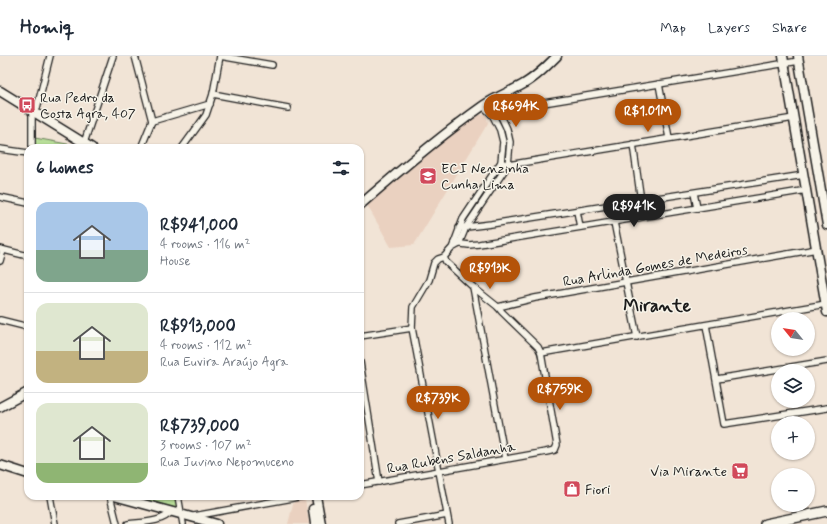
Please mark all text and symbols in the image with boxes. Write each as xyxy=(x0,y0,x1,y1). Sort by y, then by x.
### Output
text: Homiq xyxy=(20,15,74,40)
text: Map xyxy=(660,19,686,37)
text: Layers xyxy=(708,19,750,37)
text: Share xyxy=(772,19,807,37)
place label: Rua Pedro da Costa Agra, 407 xyxy=(40,89,136,123)
pin: R$694K xyxy=(483,94,549,128)
bus stop icon: Rua Pedro da Costa Agra, 407 xyxy=(17,95,37,115)
text: R$694K xyxy=(493,98,539,115)
pin: R$1.01M xyxy=(611,99,685,133)
text: R$1.01M xyxy=(624,103,672,120)
text: 6 homes xyxy=(36,157,94,179)
icon: filters xyxy=(330,157,352,179)
place label: ECI Nenzinha Cunha Lima xyxy=(441,160,529,194)
school or university icon: ECI Nenzinha Cunha Lima xyxy=(418,166,438,186)
pin: R$941K xyxy=(601,194,667,228)
text: R$941K xyxy=(612,198,656,215)
text: R$941,000 xyxy=(160,214,238,236)
icon: home xyxy=(68,218,116,266)
text: 4 rooms · 116 m² xyxy=(160,236,250,253)
street label: Rua Arlinda Gomes de Medeiros xyxy=(561,241,749,291)
text: House xyxy=(160,253,191,270)
pin: R$913K xyxy=(457,256,523,290)
text: R$913K xyxy=(469,260,511,277)
district label: Mirante xyxy=(623,294,691,318)
north arrow xyxy=(771,312,815,356)
map controls xyxy=(771,312,815,512)
text: R$913,000 xyxy=(160,315,236,337)
icon: home xyxy=(68,319,116,367)
text: 4 rooms · 112 m² xyxy=(160,337,252,354)
text: Rua Euvira Araújo Agra xyxy=(160,354,288,371)
button: layers xyxy=(771,364,815,408)
pin: R$759K xyxy=(527,377,593,411)
text: R$759K xyxy=(537,381,583,398)
pin: R$739K xyxy=(405,386,471,420)
text: R$739K xyxy=(416,390,460,407)
text: R$739,000 xyxy=(160,415,240,437)
button: + xyxy=(771,416,815,460)
icon: home xyxy=(68,419,116,467)
text: 3 rooms · 107 m² xyxy=(160,437,252,454)
street label: Rua Rubens Saldanha xyxy=(385,438,517,478)
text: Rua Juvino Nepomuceno xyxy=(160,454,294,471)
supermarket icon: Via Mirante xyxy=(730,461,750,481)
place label: Via Mirante xyxy=(650,463,727,481)
button: − xyxy=(771,468,815,512)
shop icon: Fiori xyxy=(562,479,582,499)
place label: Fiori xyxy=(585,481,610,499)

